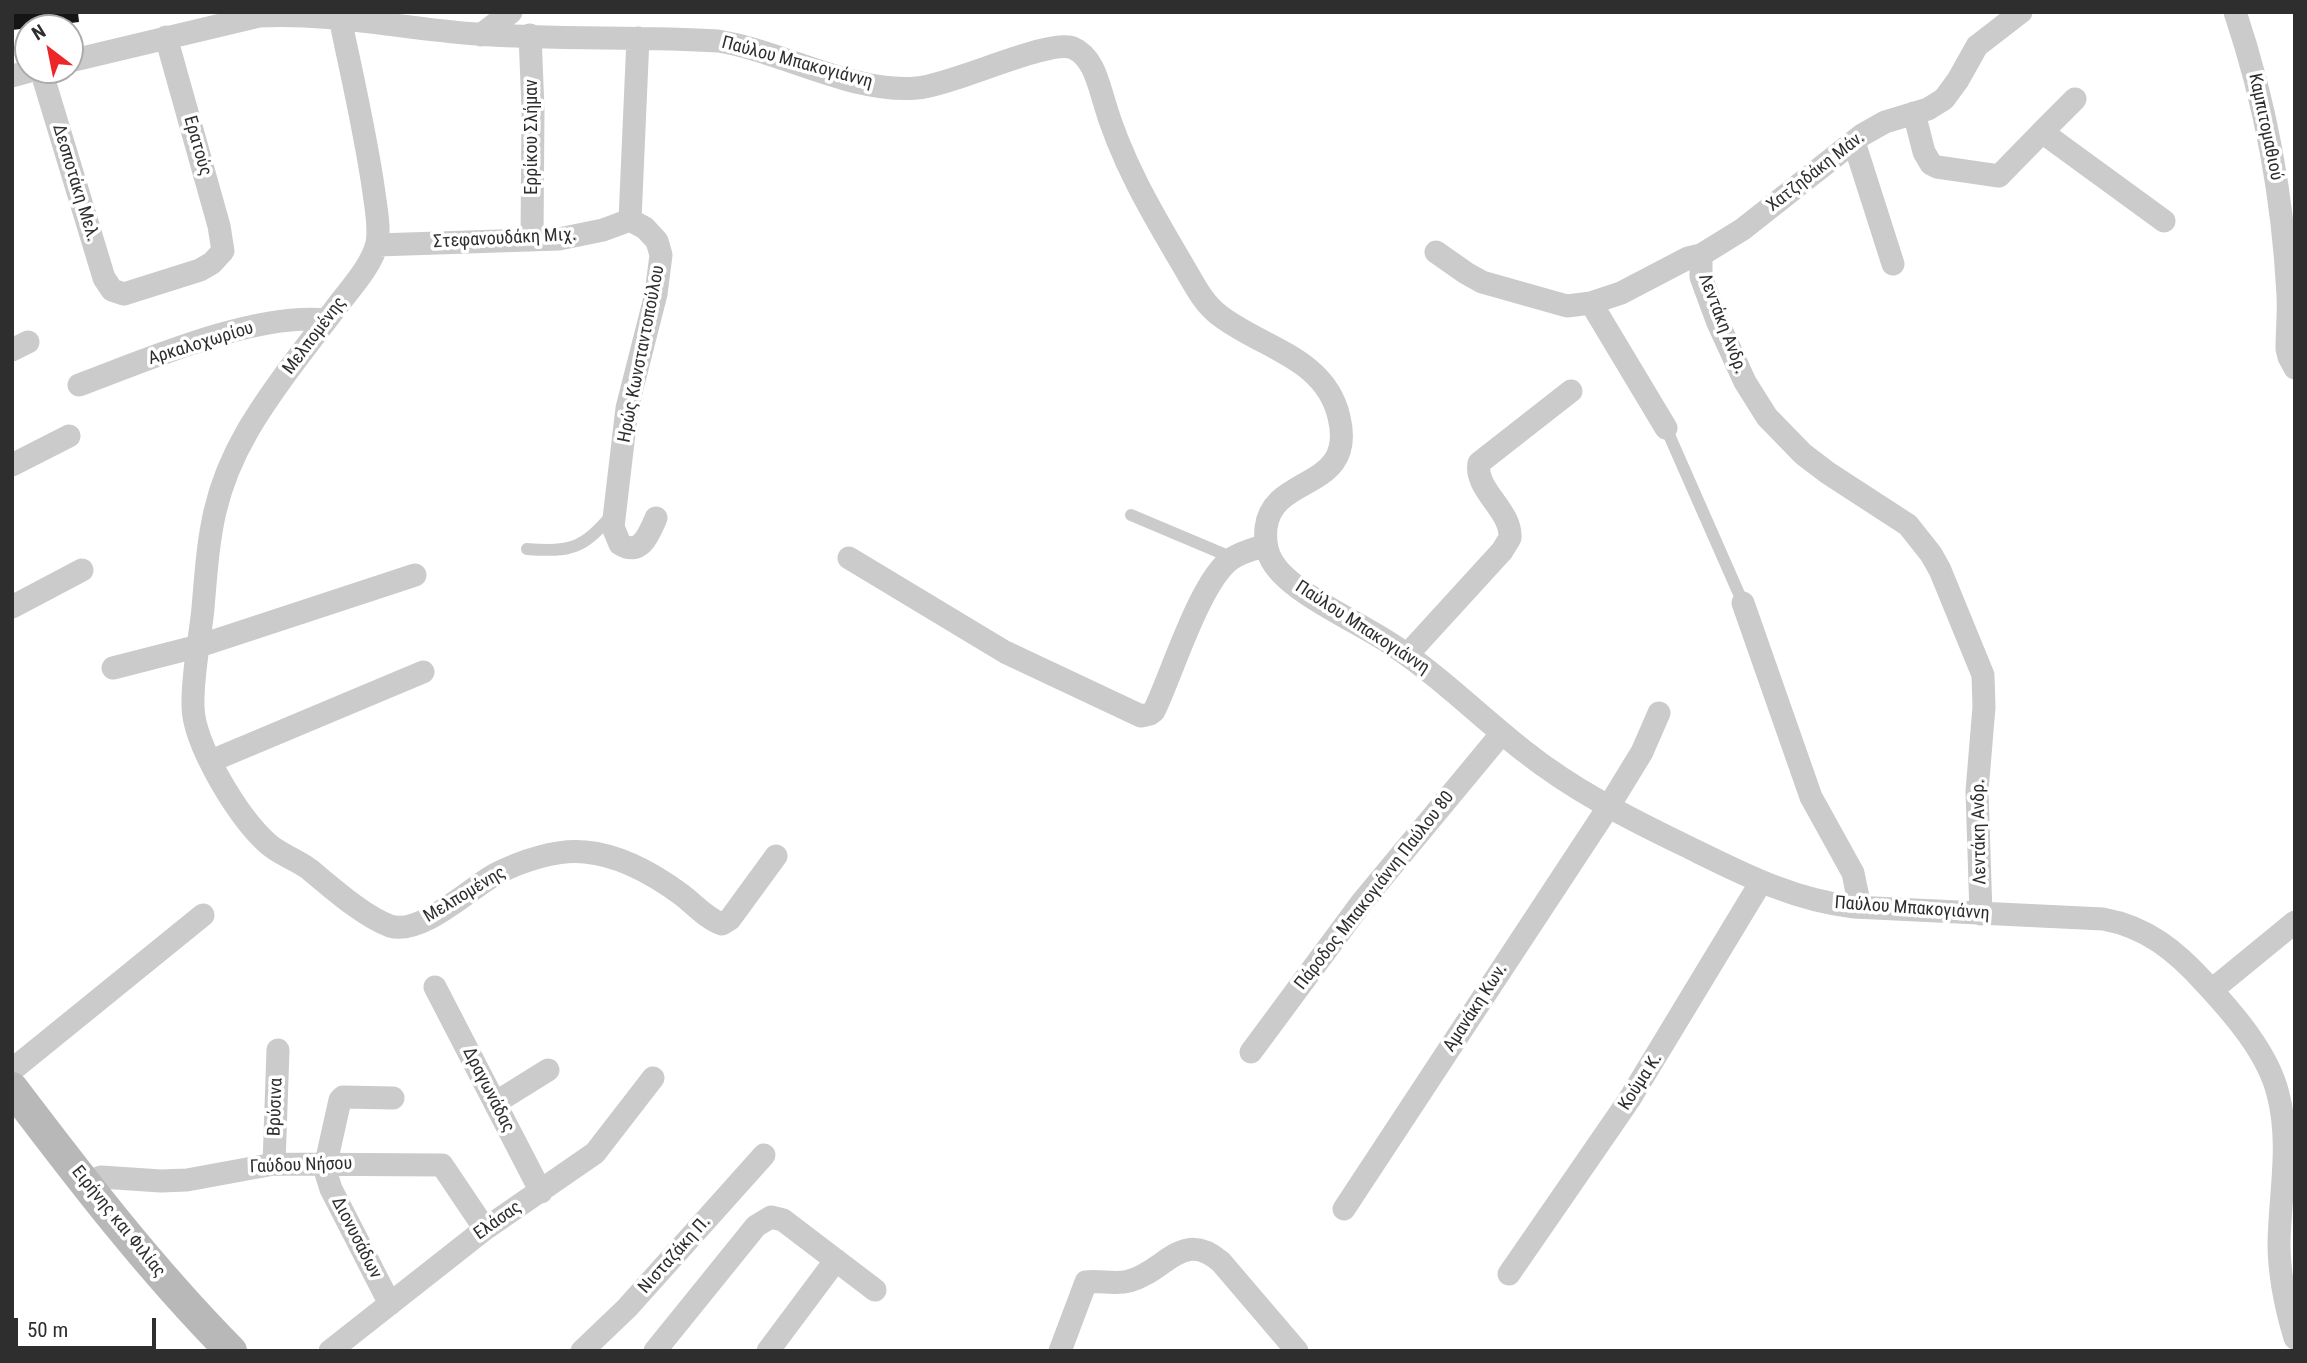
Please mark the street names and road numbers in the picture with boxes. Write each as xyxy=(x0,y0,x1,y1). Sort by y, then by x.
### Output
street label: Παύλου Μπακογιάννη xyxy=(719,32,875,94)
street label: Καμπιτομαθιού xyxy=(2243,72,2287,182)
street label: Ερρίκου Σλήμαν xyxy=(521,79,543,195)
street label: Ερατούς xyxy=(178,114,216,178)
street label: Δεσποτάκη Μελ. xyxy=(47,122,103,244)
street label: Χατζηδάκη Μάν. xyxy=(1763,127,1869,217)
street label: Στεφανουδάκη Μιχ. xyxy=(433,224,577,254)
street label: Ηρώς Κωνσταντοπούλου xyxy=(614,263,670,445)
street label: Λεντάκη Ανδρ. xyxy=(1693,271,1751,377)
street label: Μελπομένης xyxy=(279,293,351,379)
street label: Αρκαλοχωρίου xyxy=(146,318,256,370)
street label: Παύλου Μπακογιάννη xyxy=(1291,577,1433,679)
street label: Λεντάκη Ανδρ. xyxy=(1968,779,1992,885)
street label: Πάροδος Μπακογιάννη Παύλου 80 xyxy=(1291,787,1459,995)
street label: Μελπομένης xyxy=(420,862,510,928)
street label: Παύλου Μπακογιάννη xyxy=(1834,893,1990,925)
street label: Αμανάκη Κων. xyxy=(1440,960,1512,1056)
street label: Δραγωνάδας xyxy=(457,1044,519,1136)
street label: Κούμα Κ. xyxy=(1615,1049,1667,1115)
street label: Βρύσινα xyxy=(264,1078,288,1136)
street label: Γαύδου Νήσου xyxy=(249,1153,353,1179)
street label: Ειρήνης και Φιλίας xyxy=(66,1162,170,1282)
street label: Διονυσάδων xyxy=(326,1193,386,1283)
street label: Ελάσας xyxy=(470,1197,526,1245)
street label: Νισταζάκη Π. xyxy=(634,1212,716,1298)

